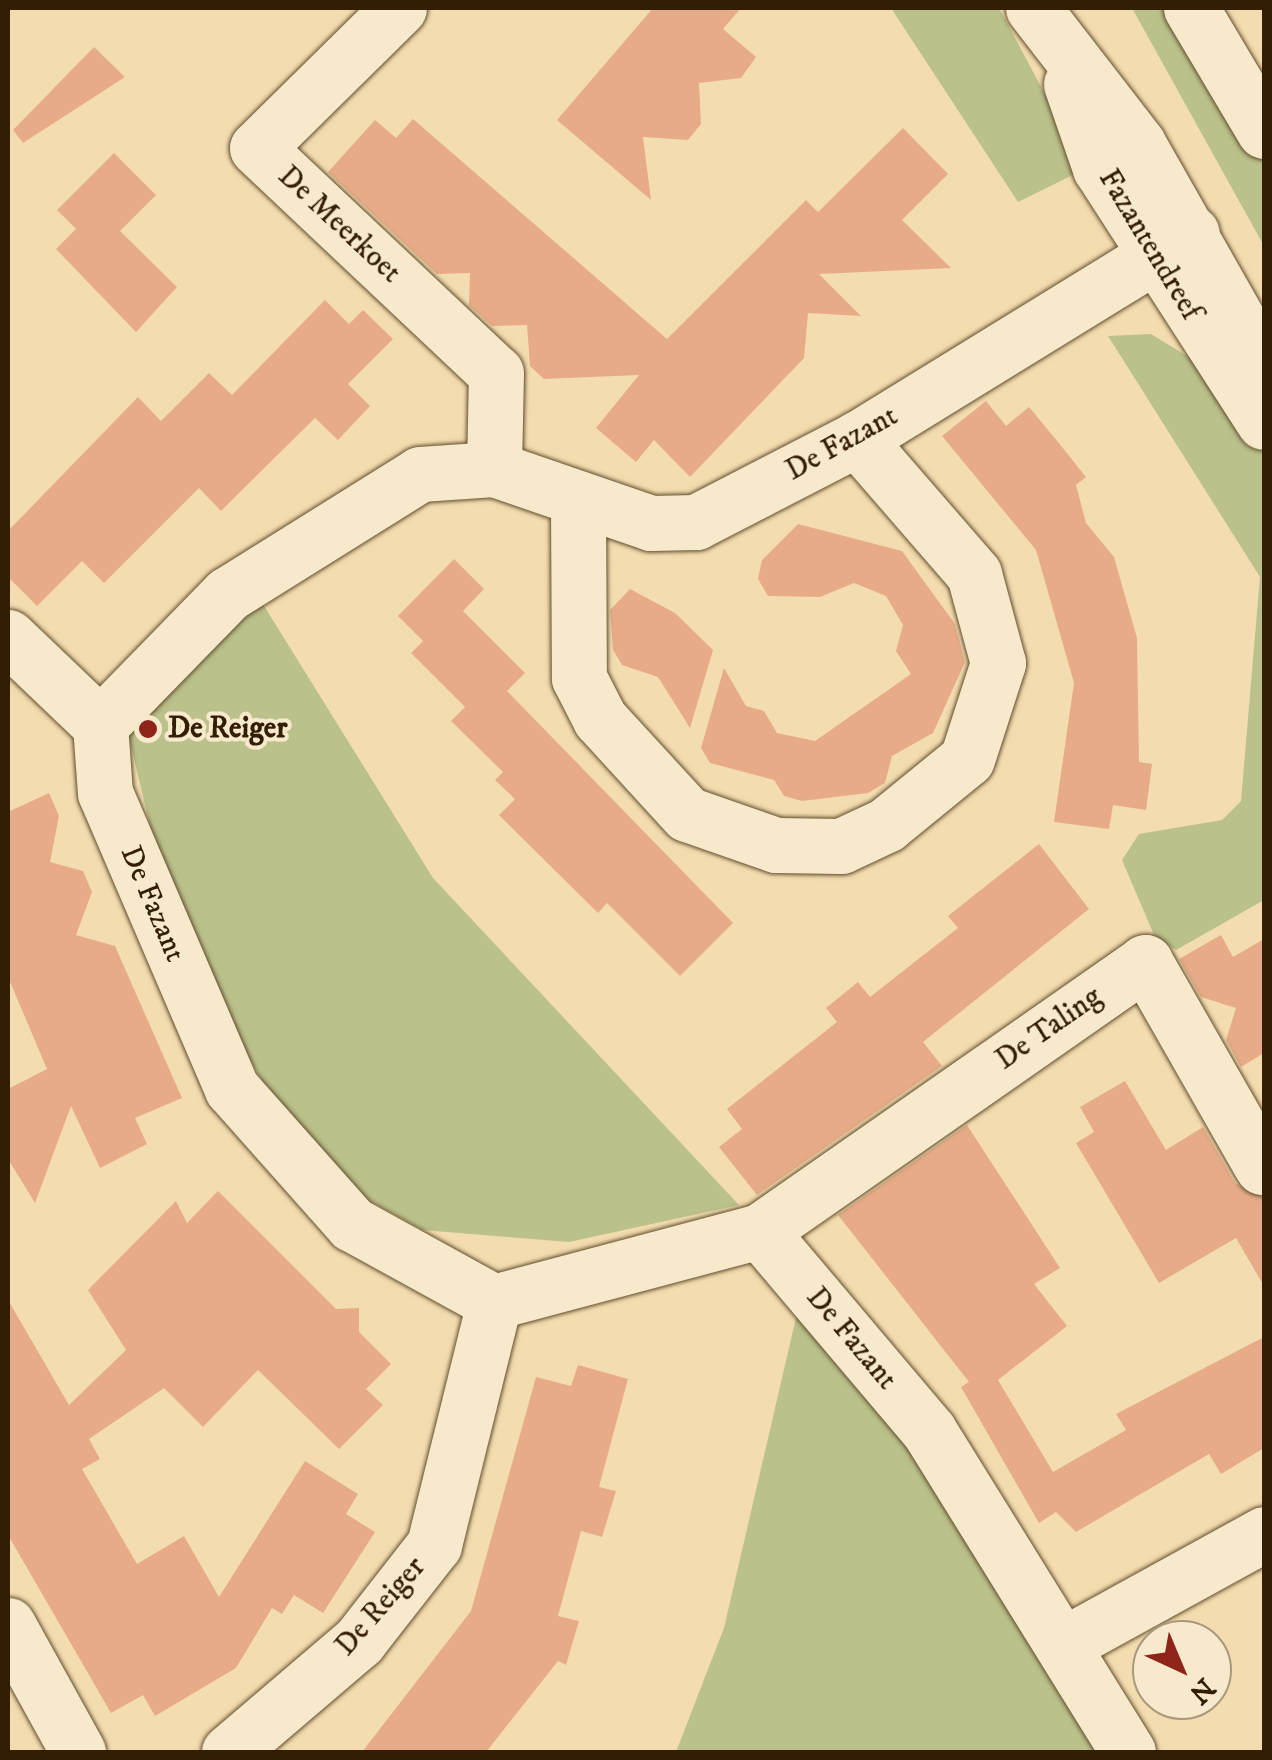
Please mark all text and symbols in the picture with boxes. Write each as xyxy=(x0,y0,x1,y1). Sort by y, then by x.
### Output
street label: De Meerkoet xyxy=(270,159,408,291)
street label: Fazantendreef xyxy=(1090,163,1208,327)
street label: De Fazant xyxy=(780,399,904,489)
place label: De Reiger xyxy=(168,711,287,747)
marker: De Reiger xyxy=(137,718,159,740)
street label: De Fazant xyxy=(112,841,192,967)
street label: De Taling xyxy=(989,980,1109,1078)
street label: De Fazant xyxy=(798,1281,904,1397)
street label: De Reiger xyxy=(328,1550,434,1664)
north arrow xyxy=(1132,1620,1232,1720)
text: N xyxy=(1181,1670,1222,1711)

